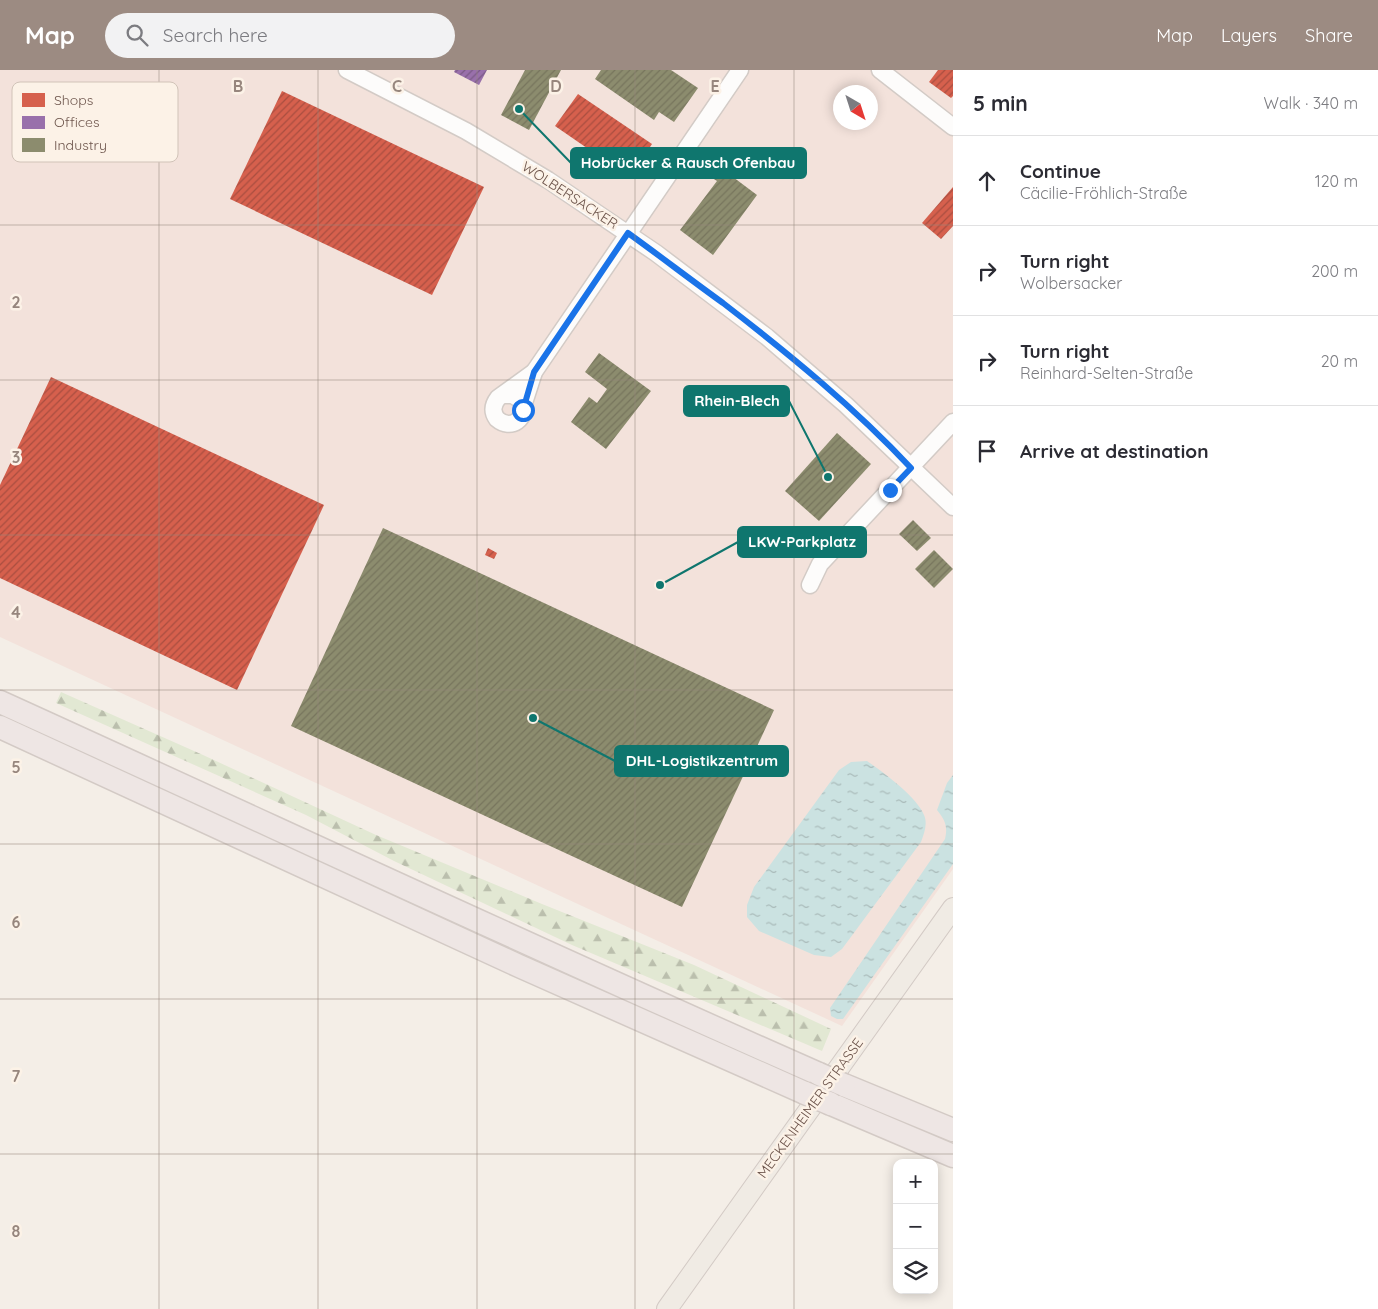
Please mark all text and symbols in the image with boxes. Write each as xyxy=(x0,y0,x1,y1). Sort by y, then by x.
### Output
search box xyxy=(105,13,455,58)
text: Map xyxy=(25,20,75,50)
icon: search xyxy=(123,21,151,49)
text: Search here xyxy=(163,23,268,47)
text: Map xyxy=(1156,24,1193,47)
text: Layers xyxy=(1221,24,1277,47)
text: Share xyxy=(1305,24,1353,47)
text: B xyxy=(233,76,243,96)
text: C xyxy=(392,76,402,96)
text: D xyxy=(550,76,562,96)
text: E xyxy=(710,76,720,96)
legend xyxy=(12,82,178,162)
north arrow xyxy=(833,85,878,130)
text: 5 min xyxy=(973,90,1028,116)
text: Shops xyxy=(54,91,93,109)
text: Walk · 340 m xyxy=(1264,93,1358,113)
text: Offices xyxy=(54,113,100,131)
text: Industry xyxy=(54,136,107,154)
callout: Hobrücker & Rausch Ofenbau xyxy=(571,148,806,178)
text: Hobrücker & Rausch Ofenbau xyxy=(581,153,795,172)
street label: WOLBERSACKER xyxy=(519,157,621,233)
text: Continue xyxy=(1020,159,1101,183)
icon: ahead xyxy=(973,167,1001,195)
text: 120 m xyxy=(1315,171,1358,191)
text: Cäcilie-Fröhlich-Straße xyxy=(1020,183,1188,203)
text: Turn right xyxy=(1020,249,1109,273)
icon: right xyxy=(973,257,1001,285)
text: 200 m xyxy=(1311,261,1358,281)
text: Wolbersacker xyxy=(1020,273,1122,293)
text: 2 xyxy=(11,292,21,312)
text: Turn right xyxy=(1020,339,1109,363)
icon: right xyxy=(973,347,1001,375)
text: 20 m xyxy=(1321,351,1358,371)
text: Reinhard-Selten-Straße xyxy=(1020,363,1193,383)
callout: Rhein-Blech xyxy=(684,386,789,416)
text: Rhein-Blech xyxy=(694,391,780,410)
route start xyxy=(512,399,535,422)
icon: arrive xyxy=(973,437,1001,465)
text: Arrive at destination xyxy=(1020,439,1209,463)
text: 3 xyxy=(12,447,20,467)
route end xyxy=(879,479,902,502)
callout: LKW-Parkplatz xyxy=(738,527,866,557)
text: LKW-Parkplatz xyxy=(748,532,856,551)
text: 4 xyxy=(11,602,21,622)
callout: DHL-Logistikzentrum xyxy=(615,746,788,776)
text: DHL-Logistikzentrum xyxy=(626,751,778,770)
text: 5 xyxy=(11,757,21,777)
text: 6 xyxy=(12,912,21,932)
street label: MECKENHEIMER STRASSE xyxy=(753,1034,867,1182)
text: 7 xyxy=(12,1066,21,1086)
map controls xyxy=(893,1159,938,1294)
button: + xyxy=(893,1159,938,1204)
button: − xyxy=(893,1204,938,1249)
text: 8 xyxy=(12,1221,21,1241)
button: layers xyxy=(893,1249,938,1294)

